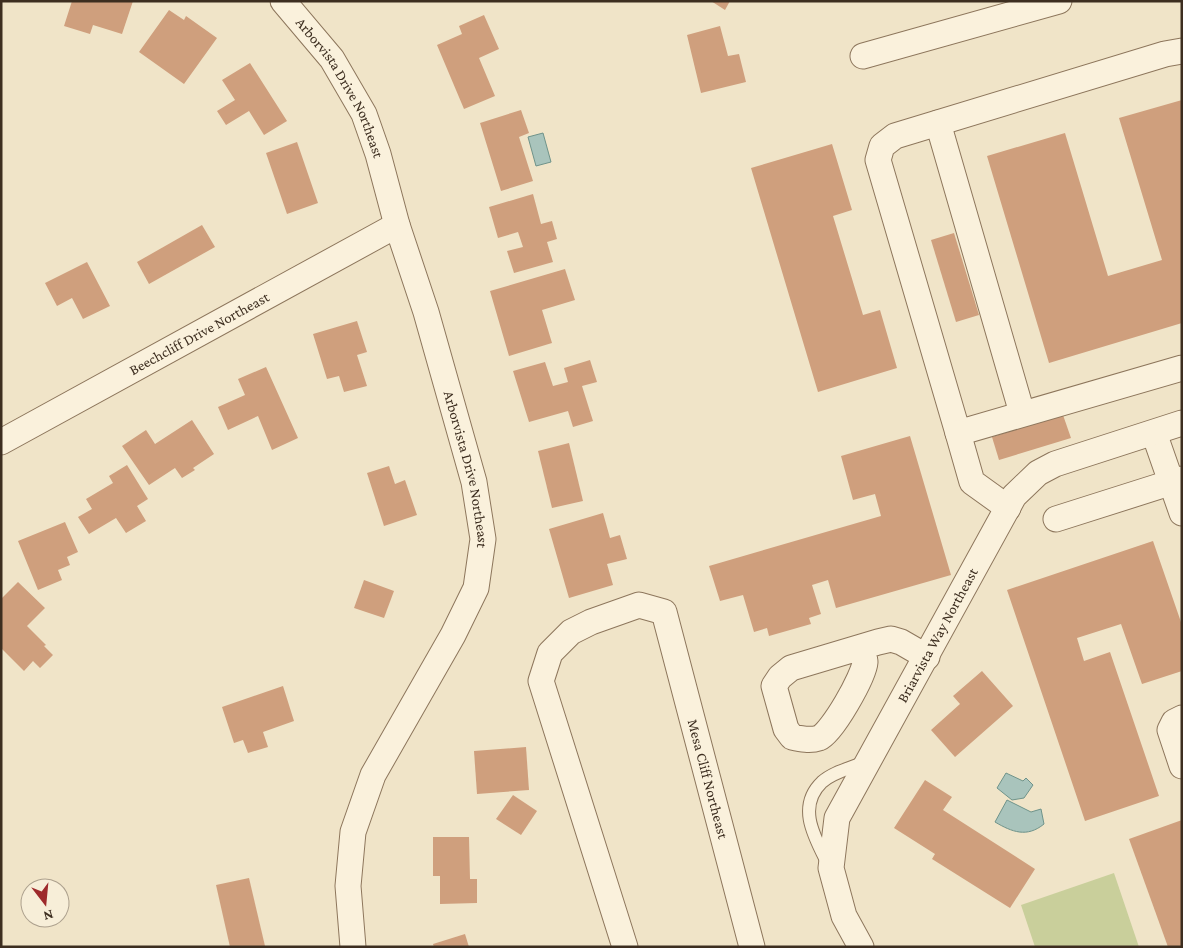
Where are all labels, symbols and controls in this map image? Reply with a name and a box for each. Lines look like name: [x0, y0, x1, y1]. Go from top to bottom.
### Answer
street label: Arborvista Drive Northeast: [293, 14, 387, 161]
street label: Beechcliff Drive Northeast: [127, 288, 273, 378]
street label: Arborvista Drive Northeast: [441, 389, 491, 550]
street label: Briarvista Way Northeast: [894, 564, 981, 705]
street label: Mesa Cliff Northeast: [684, 717, 732, 842]
north arrow: [20, 878, 70, 928]
text: N: [41, 906, 55, 925]

